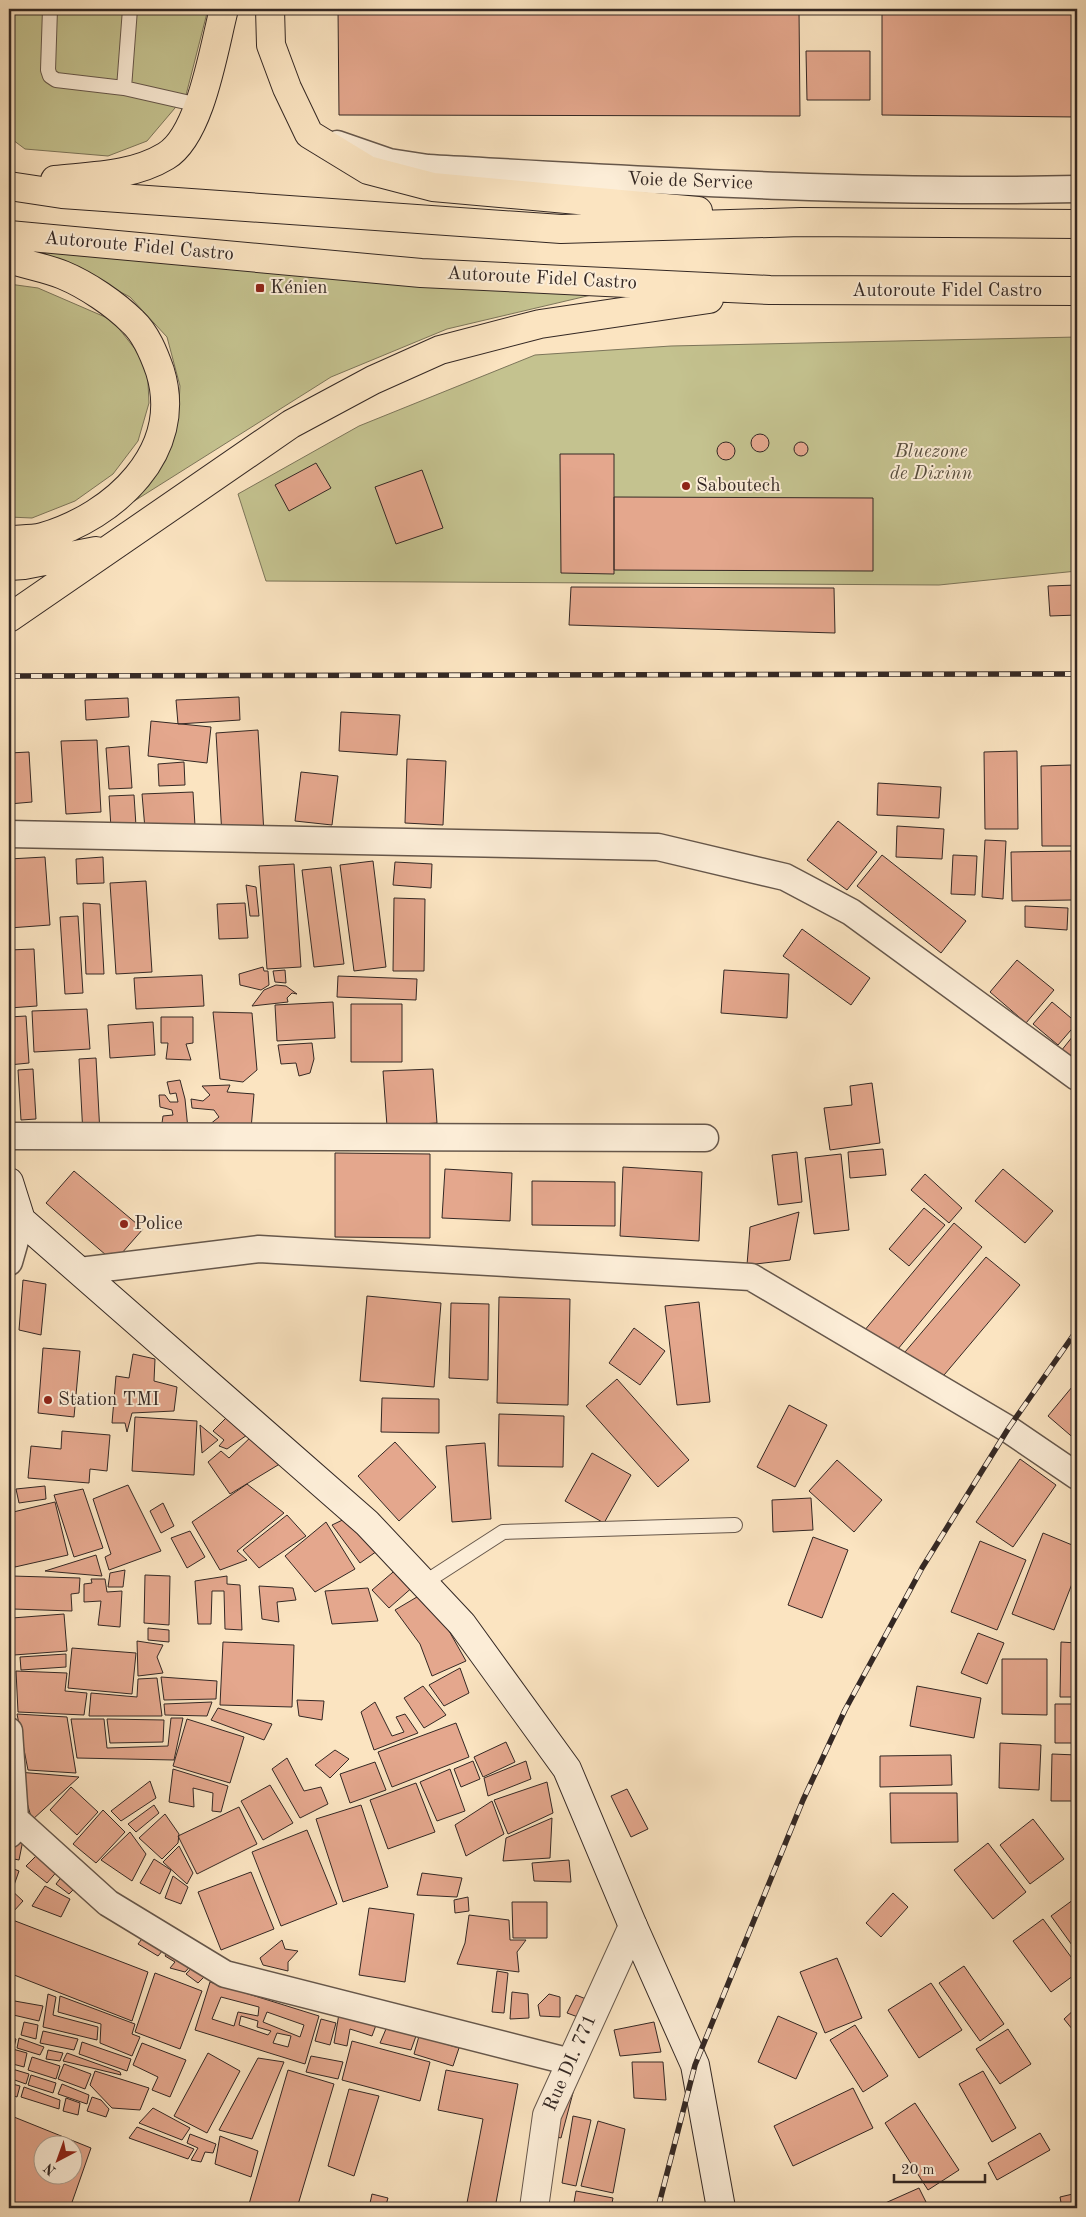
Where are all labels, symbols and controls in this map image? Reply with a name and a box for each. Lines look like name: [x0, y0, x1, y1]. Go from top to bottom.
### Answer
street label: Voie de Service: [627, 170, 753, 194]
street label: Autoroute Fidel Castro: [43, 229, 235, 265]
street label: Autoroute Fidel Castro: [447, 265, 637, 293]
place label: Kénien: [270, 279, 328, 298]
marker: Kénien: [254, 282, 266, 294]
street label: Autoroute Fidel Castro: [852, 282, 1042, 301]
park label: Bluezone de Dixinn: [890, 443, 972, 484]
place label: Saboutech: [696, 477, 780, 496]
marker: Saboutech: [680, 480, 692, 492]
place label: Police: [134, 1215, 183, 1234]
marker: Police: [118, 1218, 130, 1230]
place label: Station TMI: [58, 1391, 160, 1410]
marker: Station TMI: [42, 1394, 54, 1406]
street label: Rue DI. 771: [541, 2012, 601, 2114]
north arrow: [32, 2134, 82, 2184]
scale bar: [894, 2152, 985, 2184]
text: N: [41, 2160, 59, 2178]
text: 20 m: [901, 2163, 935, 2178]

